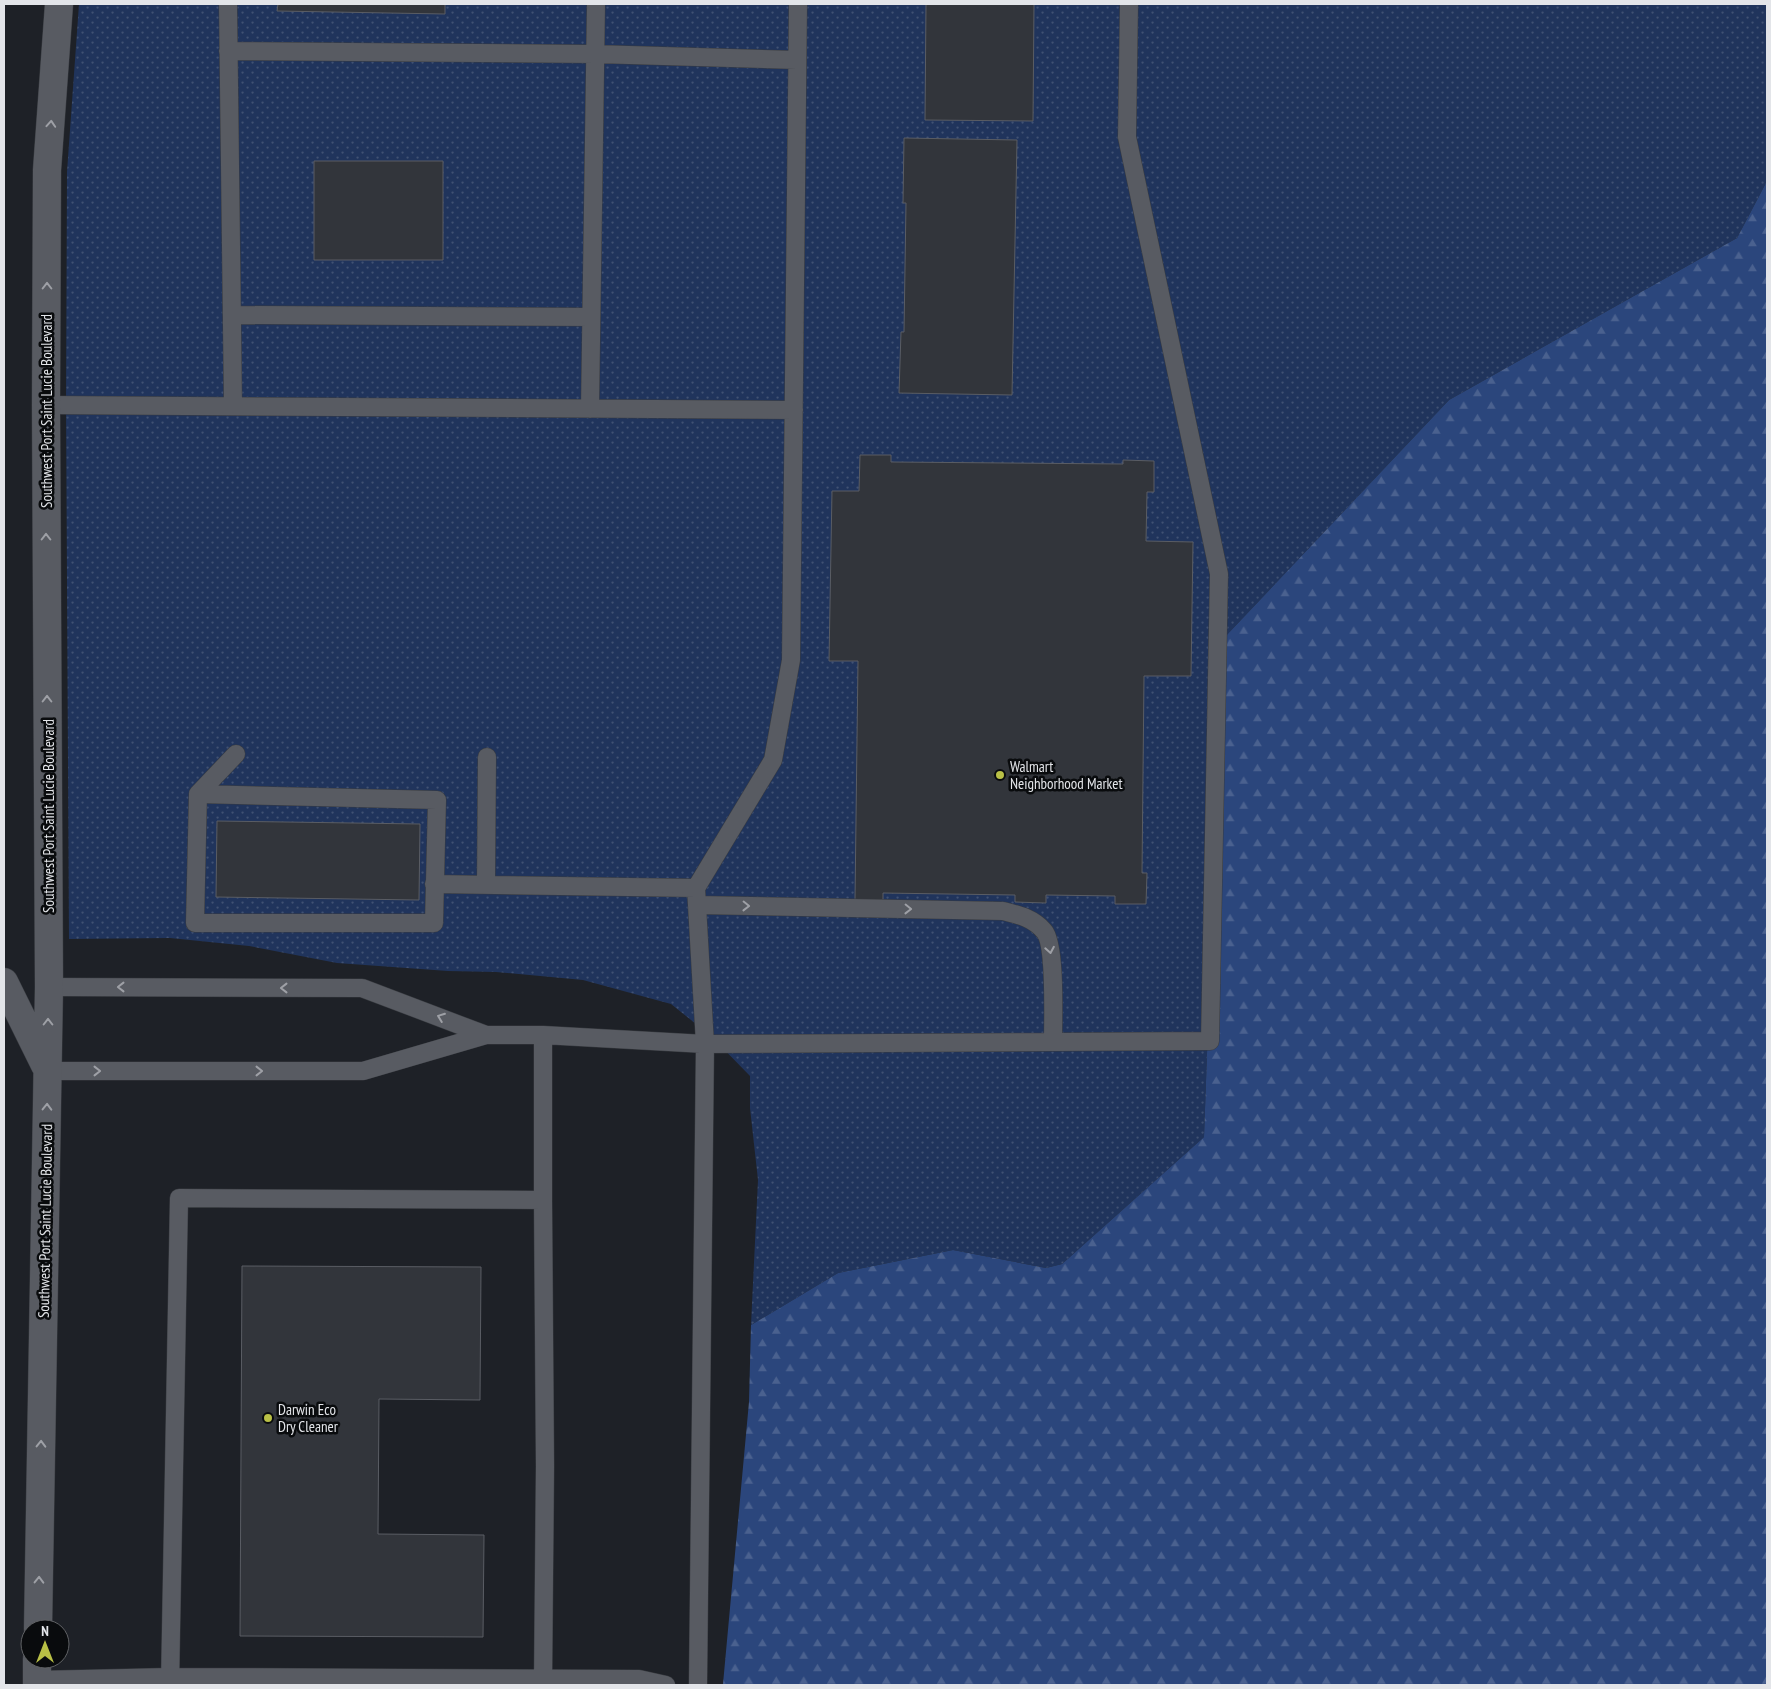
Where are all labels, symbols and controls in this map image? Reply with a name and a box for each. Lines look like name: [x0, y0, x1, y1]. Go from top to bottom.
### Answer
one-way arrow: [45, 119, 56, 127]
one-way arrow: [42, 282, 52, 290]
street label: Southwest Port Saint Lucie Boulevard: [37, 314, 56, 508]
one-way arrow: [41, 533, 51, 540]
one-way arrow: [42, 695, 52, 703]
street label: Southwest Port Saint Lucie Boulevard: [39, 719, 58, 913]
place label: Walmart Neighborhood Market: [1010, 757, 1123, 793]
marker: Walmart Neighborhood Market: [994, 769, 1006, 781]
one-way arrow: [742, 901, 750, 911]
one-way arrow: [904, 904, 912, 914]
one-way arrow: [1045, 946, 1055, 955]
one-way arrow: [117, 982, 124, 992]
one-way arrow: [279, 983, 287, 993]
one-way arrow: [437, 1013, 446, 1023]
one-way arrow: [43, 1018, 53, 1026]
one-way arrow: [93, 1066, 101, 1076]
one-way arrow: [256, 1066, 263, 1076]
one-way arrow: [42, 1103, 53, 1111]
street label: Southwest Port Saint Lucie Boulevard: [34, 1124, 56, 1318]
place label: Darwin Eco Dry Cleaner: [278, 1400, 339, 1436]
marker: Darwin Eco Dry Cleaner: [262, 1412, 274, 1424]
one-way arrow: [36, 1440, 47, 1448]
one-way arrow: [34, 1576, 44, 1584]
north arrow: [20, 1619, 70, 1669]
text: N: [41, 1622, 49, 1640]

